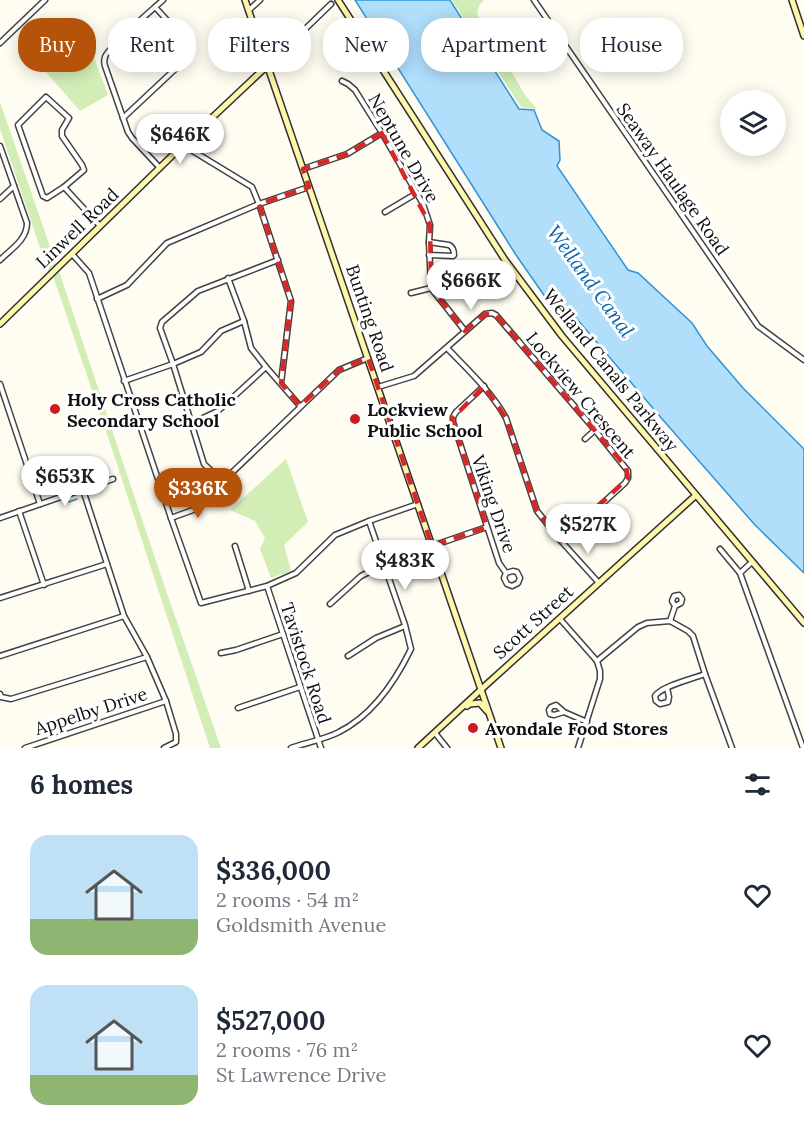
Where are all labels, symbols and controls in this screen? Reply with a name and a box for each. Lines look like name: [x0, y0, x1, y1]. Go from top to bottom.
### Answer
chip: Buy: [18, 18, 96, 72]
chip: Rent: [108, 18, 196, 72]
chip: Filters: [208, 18, 311, 72]
chip: New: [323, 18, 409, 72]
chip: Apartment: [421, 18, 568, 72]
chip: House: [580, 18, 683, 72]
street label: Neptune Drive: [363, 89, 445, 207]
map controls: [720, 90, 786, 156]
button: layers: [720, 90, 786, 156]
street label: Seaway Haulage Road: [612, 98, 734, 260]
pin: $646K: [138, 114, 222, 165]
text: $646K: [150, 121, 210, 146]
street label: Linwell Road: [31, 183, 123, 273]
water label: Welland Canal: [542, 220, 640, 342]
pin: $666K: [429, 260, 513, 311]
street label: Bunting Road: [341, 261, 399, 375]
text: $666K: [441, 267, 501, 292]
street label: Welland Canals Parkway: [538, 284, 684, 456]
street label: Lockview Crescent: [521, 327, 641, 463]
place label: Holy Cross Catholic Secondary School: [67, 388, 237, 432]
place label: Lockview Public School: [367, 398, 483, 442]
marker: Holy Cross Catholic Secondary School: [48, 402, 62, 416]
marker: Lockview Public School: [348, 412, 362, 426]
street label: Viking Drive: [466, 451, 522, 556]
pin: $653K: [23, 456, 107, 507]
text: $653K: [35, 463, 95, 488]
pin: $336K: [156, 468, 240, 519]
text: $336K: [168, 475, 228, 500]
pin: $527K: [546, 504, 630, 555]
text: $527K: [560, 511, 616, 536]
pin: $483K: [363, 540, 447, 591]
text: $483K: [375, 547, 435, 572]
street label: Scott Street: [488, 580, 578, 664]
street label: Tavistock Road: [276, 600, 336, 727]
street label: Appelby Drive: [31, 682, 150, 740]
place label: Avondale Food Stores: [485, 717, 668, 740]
marker: Avondale Food Stores: [466, 721, 480, 735]
text: 6 homes: [30, 768, 133, 801]
icon: filters: [741, 768, 774, 801]
text: $336,000: [216, 854, 331, 887]
icon: home: [78, 859, 150, 931]
icon: heart: [741, 879, 774, 912]
text: 2 rooms · 54 m²: [216, 887, 359, 912]
text: Goldsmith Avenue: [216, 912, 386, 937]
text: $527,000: [216, 1004, 325, 1037]
icon: home: [78, 1009, 150, 1081]
icon: heart: [741, 1029, 774, 1062]
text: 2 rooms · 76 m²: [216, 1037, 358, 1062]
text: St Lawrence Drive: [216, 1062, 386, 1087]

